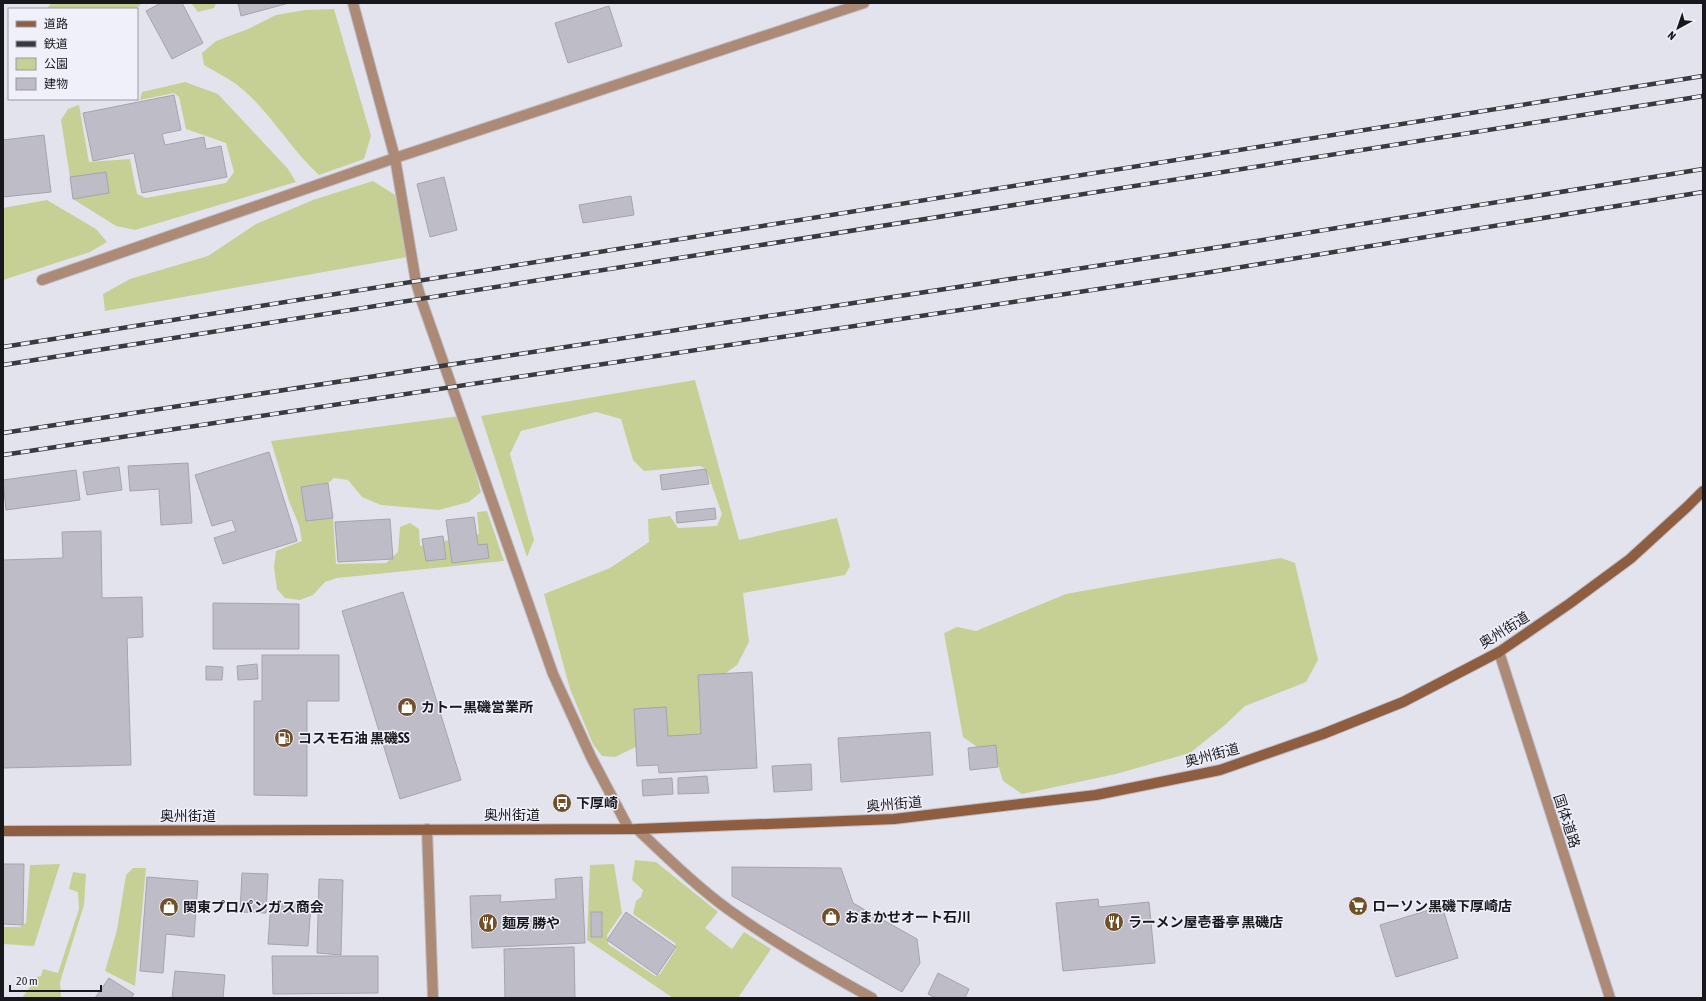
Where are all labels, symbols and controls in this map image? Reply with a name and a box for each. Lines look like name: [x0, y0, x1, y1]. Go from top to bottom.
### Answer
legend: [8, 8, 138, 100]
north arrow: [1658, 8, 1698, 48]
text: 道路: [44, 17, 68, 31]
text: N: [1665, 29, 1678, 42]
text: 鉄道: [44, 37, 68, 51]
text: 公園: [44, 57, 68, 71]
text: 建物: [44, 77, 68, 91]
street label: 奥州街道: [1476, 608, 1532, 652]
shop icon: カトー黒磯営業所: [396, 696, 418, 718]
place label: カトー黒磯営業所: [421, 699, 533, 715]
fuel station icon: コスモ石油 黒磯SS: [273, 727, 295, 749]
place label: コスモ石油 黒磯SS: [298, 730, 410, 746]
street label: 奥州街道: [1183, 740, 1241, 770]
bus stop icon: 下厚崎: [551, 792, 573, 814]
street label: 国体道路: [1551, 792, 1583, 850]
street label: 奥州街道: [865, 794, 923, 814]
place label: 下厚崎: [576, 795, 618, 811]
street label: 奥州街道: [484, 807, 540, 823]
street label: 奥州街道: [160, 808, 216, 824]
supermarket icon: ローソン黒磯下厚崎店: [1347, 895, 1369, 917]
shop icon: 関東プロパンガス商会: [158, 896, 180, 918]
place label: ローソン黒磯下厚崎店: [1372, 898, 1512, 914]
place label: 関東プロパンガス商会: [183, 899, 324, 915]
shop icon: おまかせオート石川: [820, 906, 842, 928]
place label: おまかせオート石川: [845, 909, 971, 925]
restaurant icon: ラーメン屋壱番亭 黒磯店: [1103, 911, 1125, 933]
restaurant icon: 麺房 勝や: [477, 912, 499, 934]
place label: ラーメン屋壱番亭 黒磯店: [1128, 914, 1283, 930]
place label: 麺房 勝や: [502, 915, 560, 931]
scale bar: [10, 967, 101, 993]
text: 20 m: [16, 974, 38, 988]

